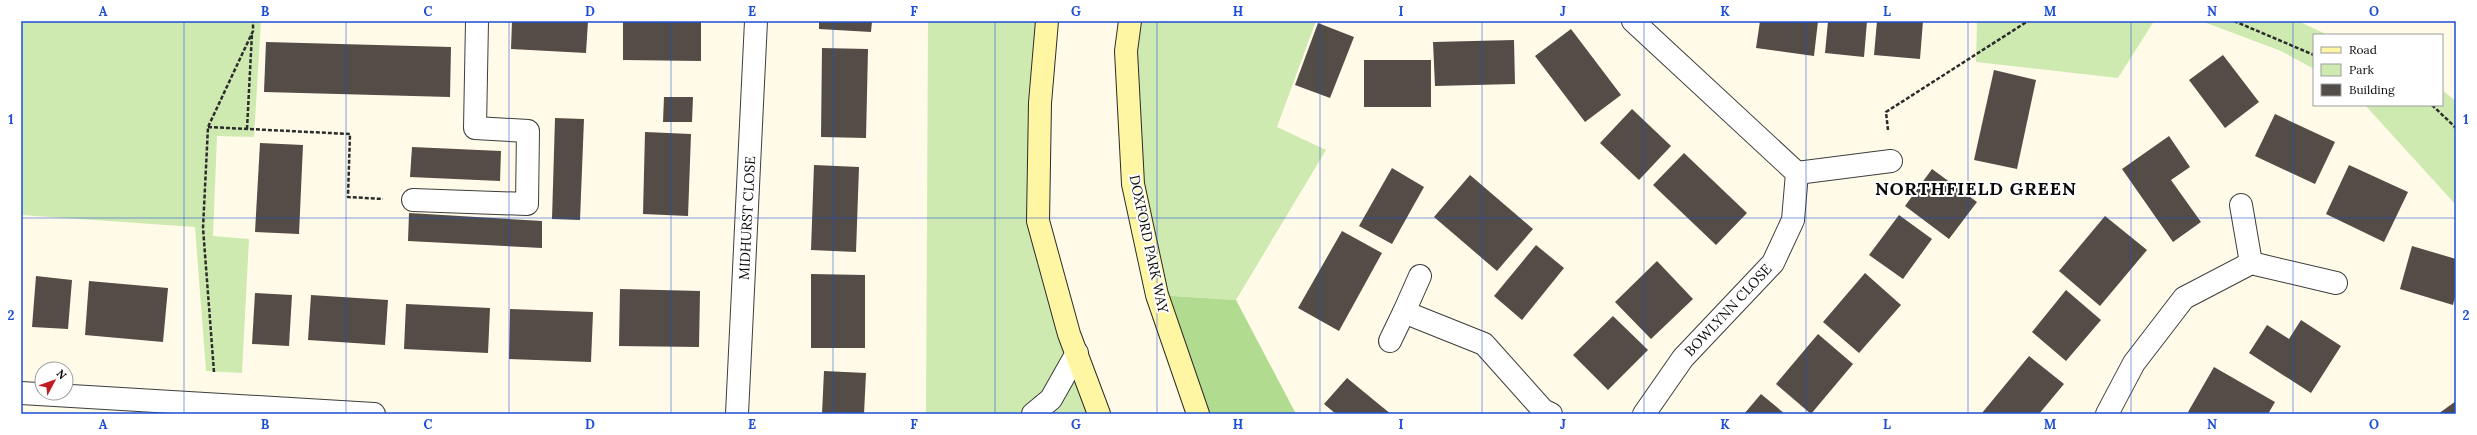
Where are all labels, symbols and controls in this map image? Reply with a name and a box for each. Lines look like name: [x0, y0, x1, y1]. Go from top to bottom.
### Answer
text: A: [99, 3, 108, 20]
text: B: [261, 3, 270, 20]
text: C: [424, 3, 433, 20]
text: D: [585, 3, 595, 20]
text: E: [748, 3, 756, 20]
text: F: [910, 3, 918, 20]
text: G: [1071, 3, 1081, 20]
text: H: [1233, 3, 1243, 20]
text: I: [1398, 3, 1404, 20]
text: J: [1560, 3, 1566, 20]
text: K: [1720, 3, 1730, 20]
text: L: [1883, 3, 1891, 20]
text: M: [2044, 3, 2057, 20]
text: N: [2207, 3, 2217, 20]
text: O: [2369, 3, 2379, 20]
legend: [2313, 34, 2443, 106]
text: Road: [2349, 42, 2377, 57]
text: Park: [2349, 62, 2375, 77]
text: Building: [2349, 82, 2395, 97]
text: 1: [8, 111, 14, 128]
text: 1: [2463, 111, 2469, 128]
street label: MIDHURST CLOSE: [735, 155, 759, 280]
street label: DOXFORD PARK WAY: [1126, 173, 1173, 316]
district label: NORTHFIELD GREEN: [1875, 177, 2077, 200]
street label: BOWLYNN CLOSE: [1681, 260, 1776, 360]
text: 2: [8, 307, 15, 324]
text: 2: [2463, 307, 2470, 324]
north arrow: [34, 361, 74, 401]
text: N: [53, 367, 70, 383]
text: A: [99, 416, 108, 433]
text: B: [261, 416, 270, 433]
text: C: [424, 416, 433, 433]
text: D: [585, 416, 595, 433]
text: E: [748, 416, 756, 433]
text: F: [910, 416, 918, 433]
text: G: [1071, 416, 1081, 433]
text: H: [1233, 416, 1243, 433]
text: I: [1398, 416, 1404, 433]
text: J: [1560, 416, 1566, 433]
text: K: [1720, 416, 1730, 433]
text: L: [1883, 416, 1891, 433]
text: M: [2044, 416, 2057, 433]
text: N: [2207, 416, 2217, 433]
text: O: [2369, 416, 2379, 433]

